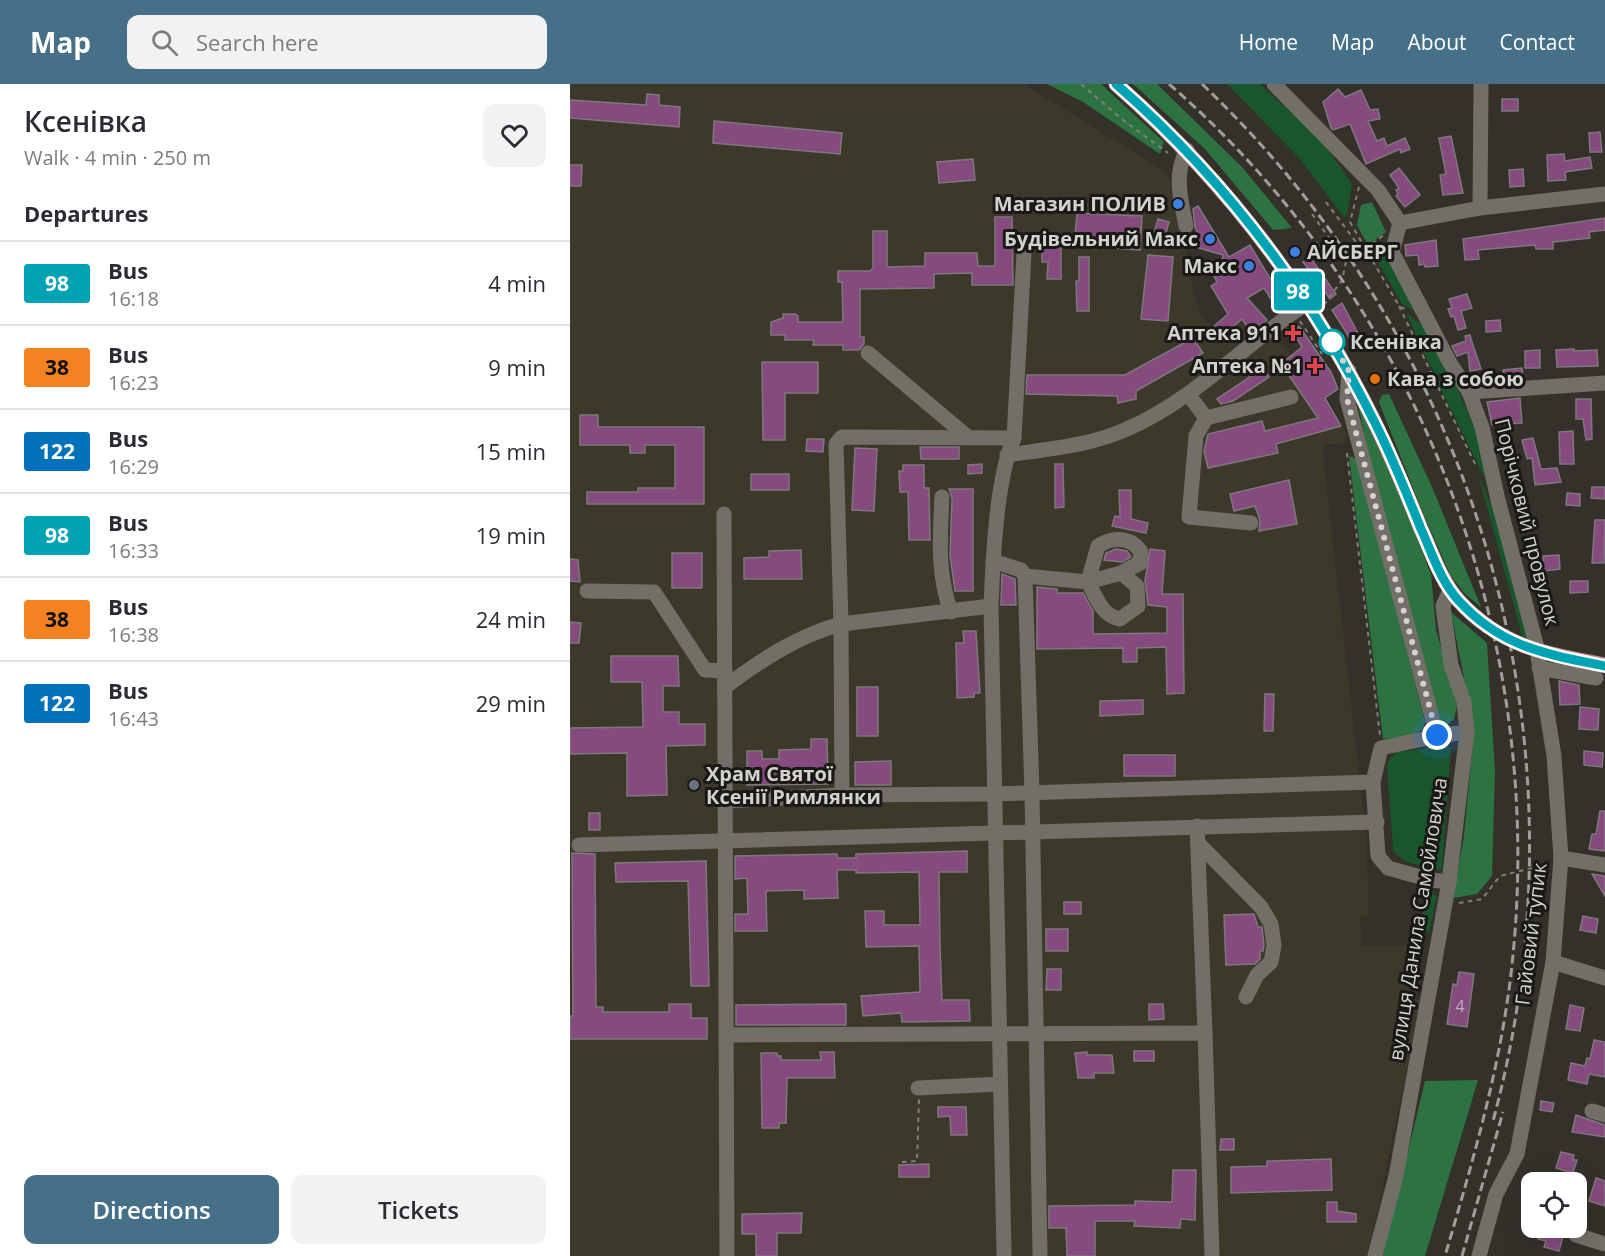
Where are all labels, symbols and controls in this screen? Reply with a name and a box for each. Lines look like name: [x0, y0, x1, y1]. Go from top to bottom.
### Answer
search box: [127, 15, 547, 69]
text: Map: [30, 23, 91, 61]
icon: search: [148, 26, 181, 59]
text: Search here: [196, 27, 319, 57]
text: Home: [1239, 28, 1298, 56]
text: Map: [1331, 28, 1374, 56]
text: About: [1407, 28, 1467, 56]
text: Contact: [1500, 28, 1575, 56]
text: Ксенівка: [24, 102, 147, 140]
button: heart: [483, 104, 546, 167]
text: Walk · 4 min · 250 m: [24, 144, 211, 171]
place label: Магазин ПОЛИВ: [994, 190, 1166, 217]
marker: Магазин ПОЛИВ: [1171, 197, 1185, 211]
text: Departures: [24, 198, 148, 228]
place label: Будівельний Макс: [1004, 225, 1198, 252]
marker: Будівельний Макс: [1203, 232, 1217, 246]
place label: АЙСБЕРГ: [1307, 238, 1398, 265]
marker: АЙСБЕРГ: [1288, 245, 1302, 259]
place label: Макс: [1183, 252, 1237, 279]
text: Bus: [108, 255, 148, 285]
marker: Макс: [1242, 259, 1256, 273]
text: 4 min: [488, 268, 546, 298]
text: 98: [45, 269, 69, 297]
line badge: 98: [1271, 272, 1325, 310]
text: 98: [1286, 277, 1310, 305]
text: 16:18: [108, 285, 159, 312]
place label: Аптека 911: [1167, 319, 1281, 346]
marker: Аптека 911: [1286, 326, 1300, 340]
place label: Ксенівка: [1350, 328, 1442, 355]
marker: Ксенівка: [1319, 329, 1345, 355]
text: Bus: [108, 339, 148, 369]
text: 9 min: [488, 352, 546, 382]
place label: Аптека №1: [1192, 352, 1303, 379]
text: 38: [45, 353, 69, 381]
marker: Аптека №1: [1308, 359, 1322, 373]
place label: Кава з собою: [1387, 365, 1524, 392]
text: 16:23: [108, 369, 159, 396]
marker: Кава з собою: [1368, 372, 1382, 386]
street label: Порічковий провулок: [1489, 416, 1566, 629]
text: Bus: [108, 423, 148, 453]
text: 15 min: [476, 436, 546, 466]
text: 122: [39, 437, 75, 465]
text: 16:29: [108, 453, 159, 480]
text: Bus: [108, 507, 148, 537]
text: 19 min: [476, 520, 546, 550]
text: 98: [45, 521, 69, 549]
text: 16:33: [108, 537, 159, 564]
text: Bus: [108, 591, 148, 621]
text: 24 min: [476, 604, 546, 634]
text: 38: [45, 605, 69, 633]
text: 16:38: [108, 621, 159, 648]
text: Bus: [108, 675, 148, 705]
text: 29 min: [476, 688, 546, 718]
text: 122: [39, 689, 75, 717]
text: 16:43: [108, 705, 159, 732]
your location: [1422, 720, 1452, 750]
place label: Храм Святої Ксенії Римлянки: [706, 760, 881, 810]
street label: вулиця Данила Самойловича: [1382, 775, 1453, 1062]
marker: Храм Святої Ксенії Римлянки: [687, 778, 701, 792]
street label: Гайовий тупик: [1508, 861, 1553, 1007]
house number: 4: [1455, 995, 1465, 1017]
map controls: [1521, 1172, 1587, 1238]
button: locate: [1521, 1172, 1587, 1238]
button: Directions: [24, 1175, 279, 1244]
button: Tickets: [291, 1175, 546, 1244]

